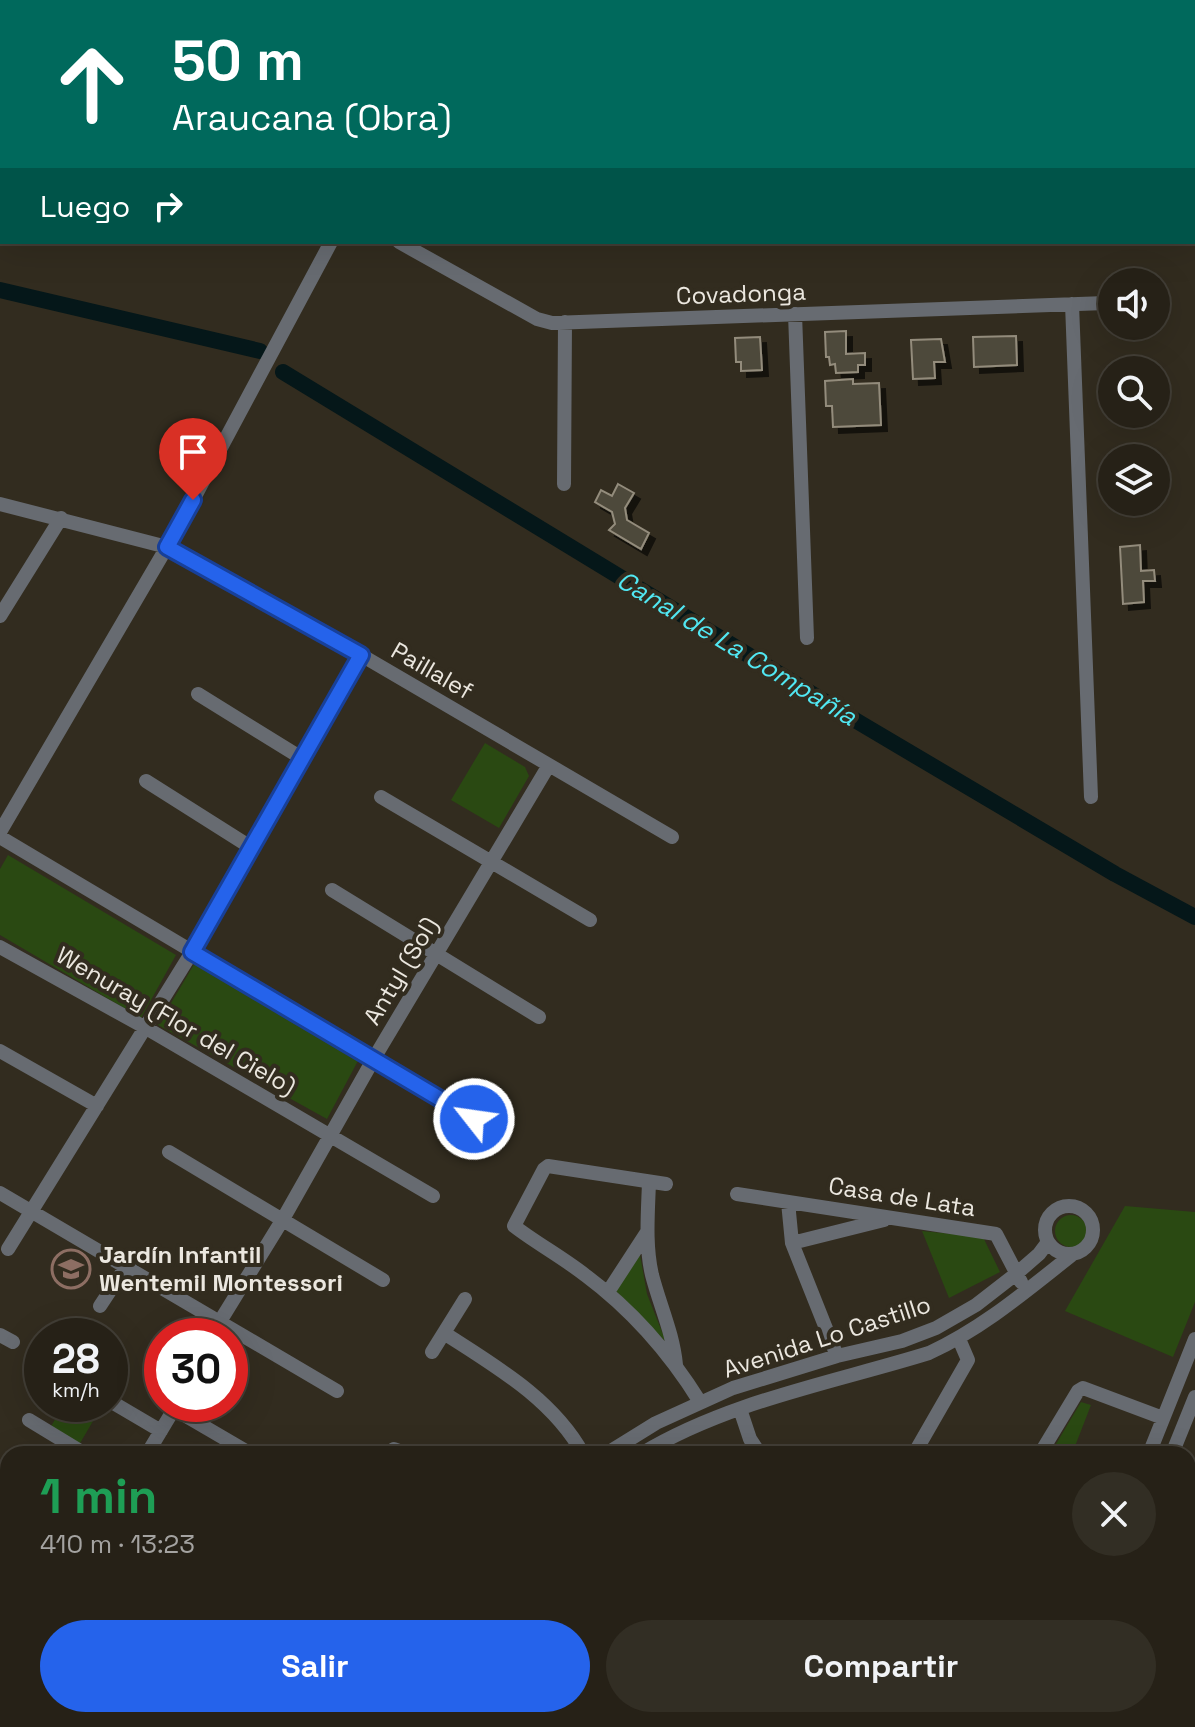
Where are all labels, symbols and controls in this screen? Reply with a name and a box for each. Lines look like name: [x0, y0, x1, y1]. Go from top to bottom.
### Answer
text: 50 m: [172, 25, 304, 96]
icon: ahead: [40, 32, 144, 136]
text: Araucana (Obra): [172, 95, 452, 141]
icon: right: [146, 184, 190, 228]
text: Luego: [40, 187, 130, 226]
map controls: [1098, 268, 1170, 516]
button: sound: [1098, 268, 1170, 340]
street label: Covadonga: [675, 276, 807, 311]
button: search: [1098, 356, 1170, 428]
pin: [159, 418, 227, 500]
icon: arrive: [171, 430, 215, 474]
button: layers: [1098, 444, 1170, 516]
water label: Canal de La Compañía: [611, 563, 864, 734]
street label: Paillalef: [386, 635, 479, 706]
street label: Antyl (Sol): [356, 911, 445, 1030]
street label: Wenuray (Flor del Cielo): [51, 939, 302, 1102]
position arrow: [432, 1077, 516, 1161]
street label: Casa de Lata: [826, 1170, 978, 1223]
place label: Jardín Infantil Wentemil Montessori: [99, 1239, 343, 1298]
school or university icon: Jardín Infantil Wentemil Montessori: [50, 1248, 92, 1290]
street label: Avenida Lo Castillo: [719, 1288, 935, 1385]
speed limit sign: 30: [144, 1318, 248, 1422]
text: 28: [52, 1334, 100, 1385]
text: km/h: [52, 1377, 100, 1403]
text: 1 min: [40, 1466, 157, 1527]
button: close: [1072, 1472, 1156, 1556]
text: 410 m · 13:23: [40, 1527, 195, 1561]
button: Salir: [40, 1620, 590, 1712]
button: Compartir: [606, 1620, 1156, 1712]

